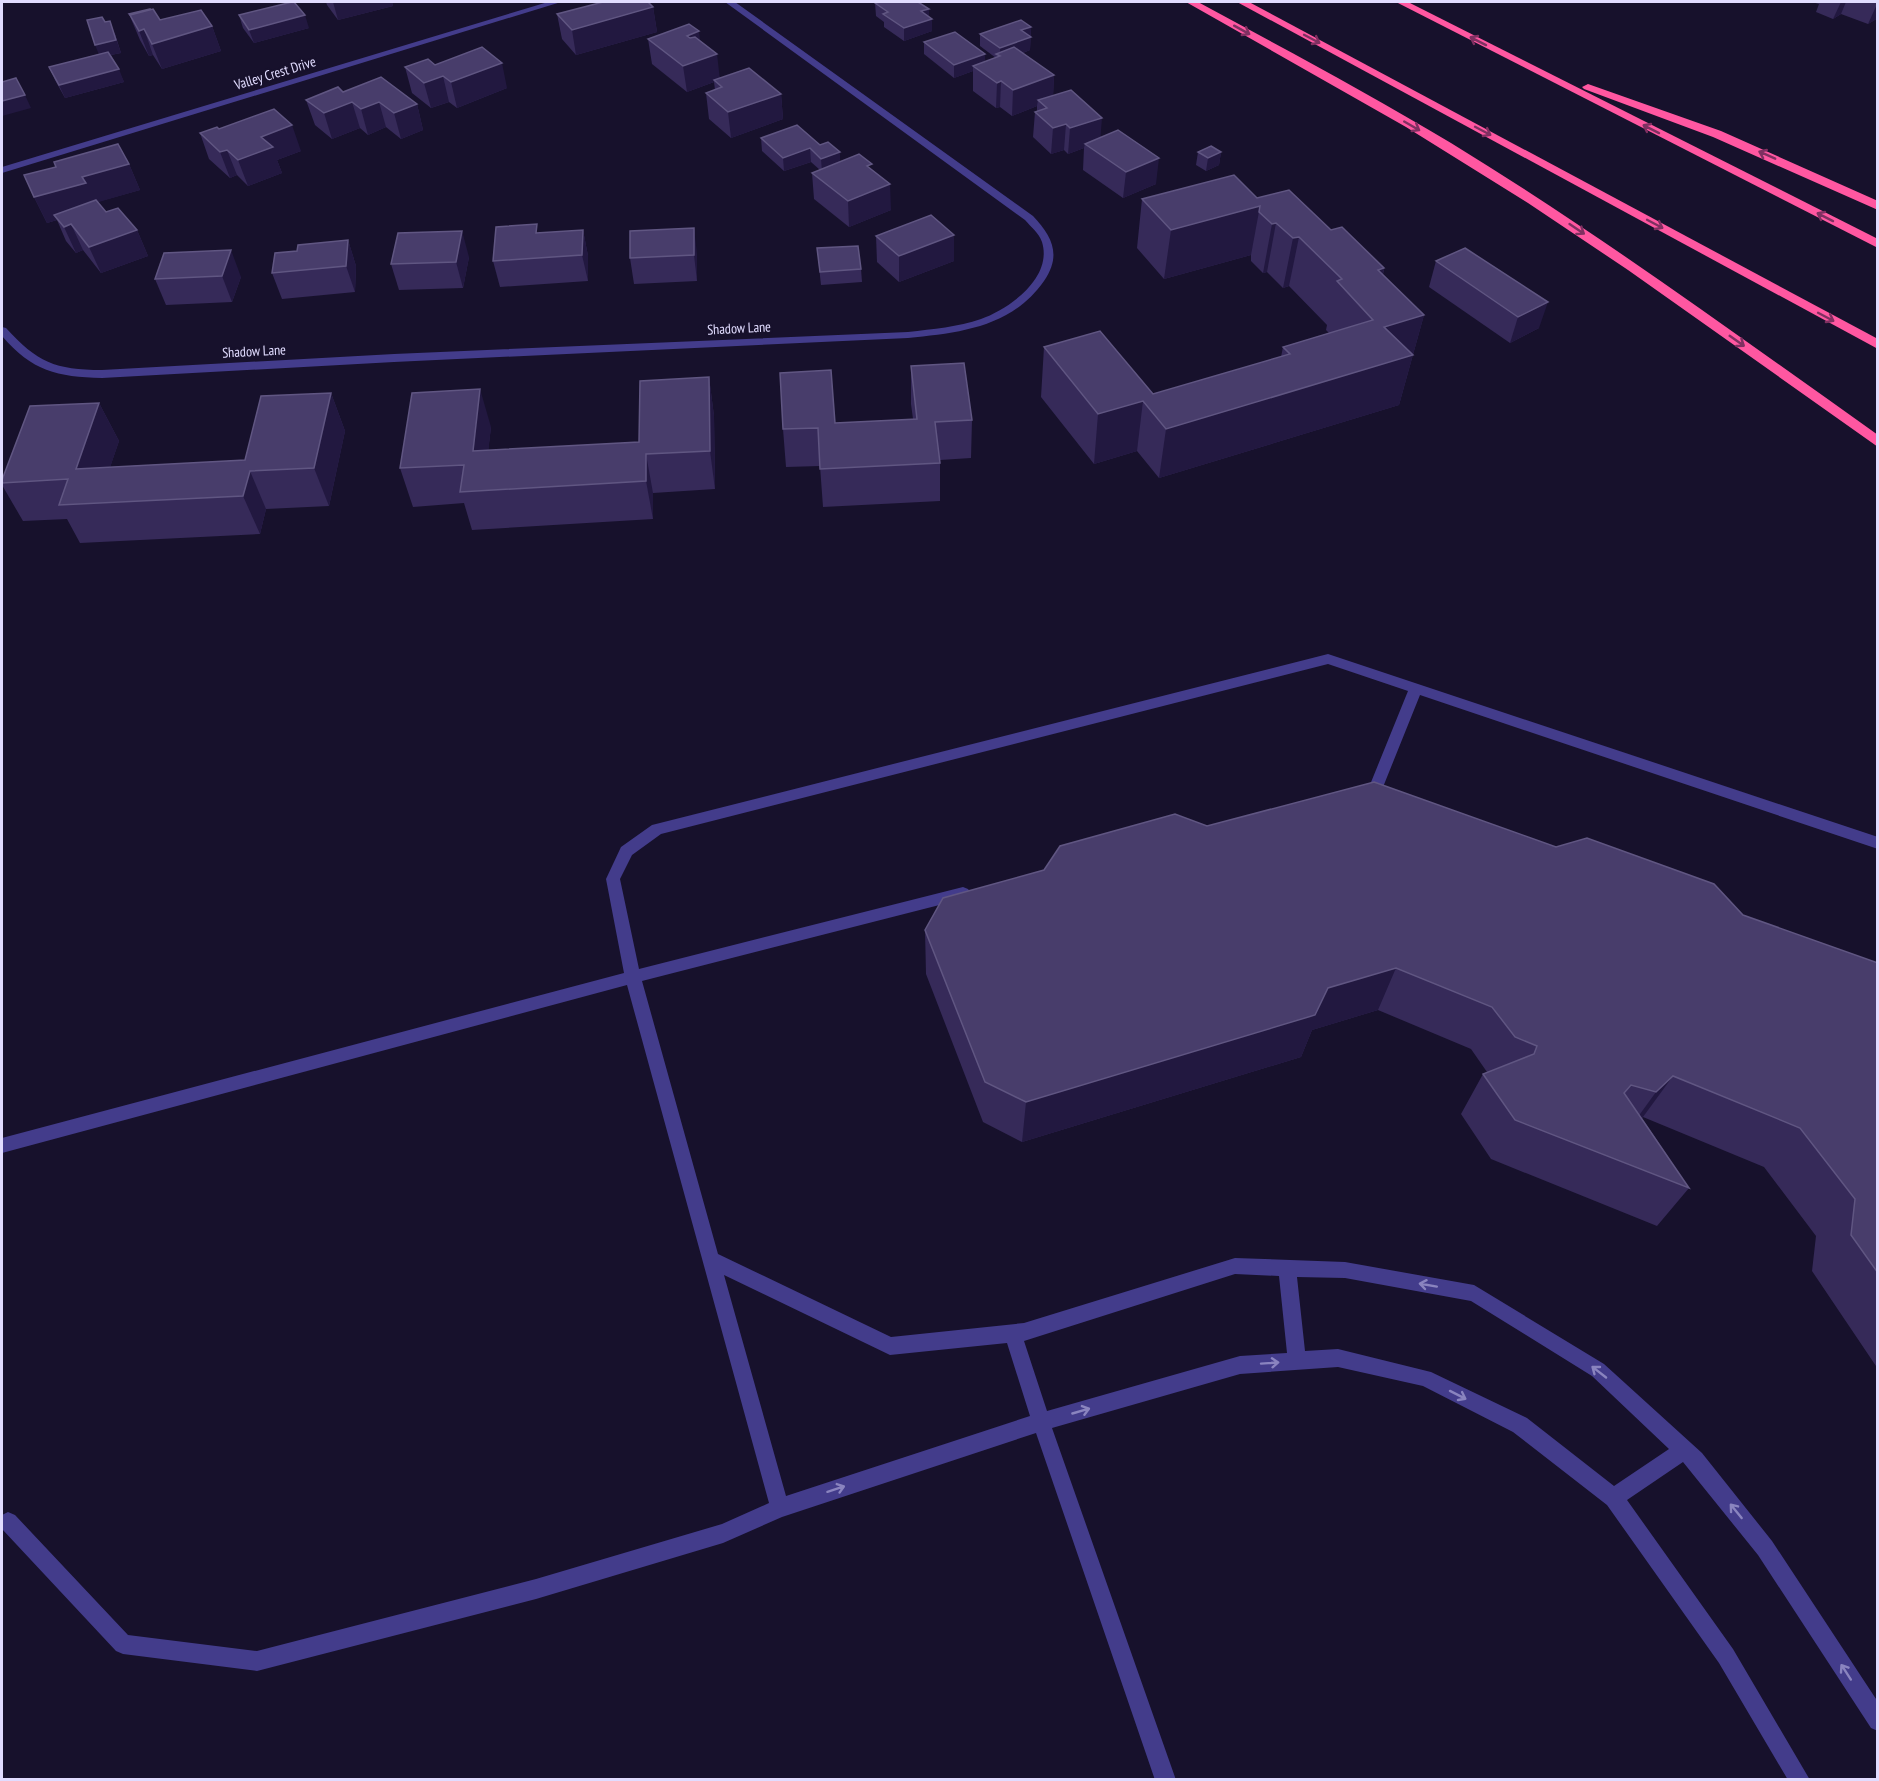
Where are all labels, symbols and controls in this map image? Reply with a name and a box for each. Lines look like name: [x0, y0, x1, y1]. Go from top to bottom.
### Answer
one-way arrow: [1233, 24, 1250, 36]
one-way arrow: [1302, 34, 1320, 45]
one-way arrow: [1469, 34, 1487, 46]
street label: Valley Crest Drive: [231, 52, 318, 94]
one-way arrow: [1403, 120, 1420, 132]
one-way arrow: [1643, 123, 1661, 134]
one-way arrow: [1474, 126, 1492, 137]
one-way arrow: [1759, 149, 1777, 160]
one-way arrow: [1817, 211, 1835, 223]
one-way arrow: [1646, 218, 1663, 230]
one-way arrow: [1568, 223, 1585, 235]
one-way arrow: [1817, 312, 1835, 323]
street label: Shadow Lane: [707, 317, 772, 339]
one-way arrow: [1728, 335, 1744, 347]
street label: Shadow Lane: [222, 340, 287, 362]
one-way arrow: [1419, 1279, 1438, 1290]
one-way arrow: [1259, 1357, 1279, 1368]
one-way arrow: [1592, 1366, 1608, 1379]
one-way arrow: [1449, 1389, 1467, 1401]
one-way arrow: [1071, 1404, 1090, 1416]
one-way arrow: [826, 1483, 845, 1494]
one-way arrow: [1729, 1503, 1742, 1519]
one-way arrow: [1839, 1664, 1851, 1681]

